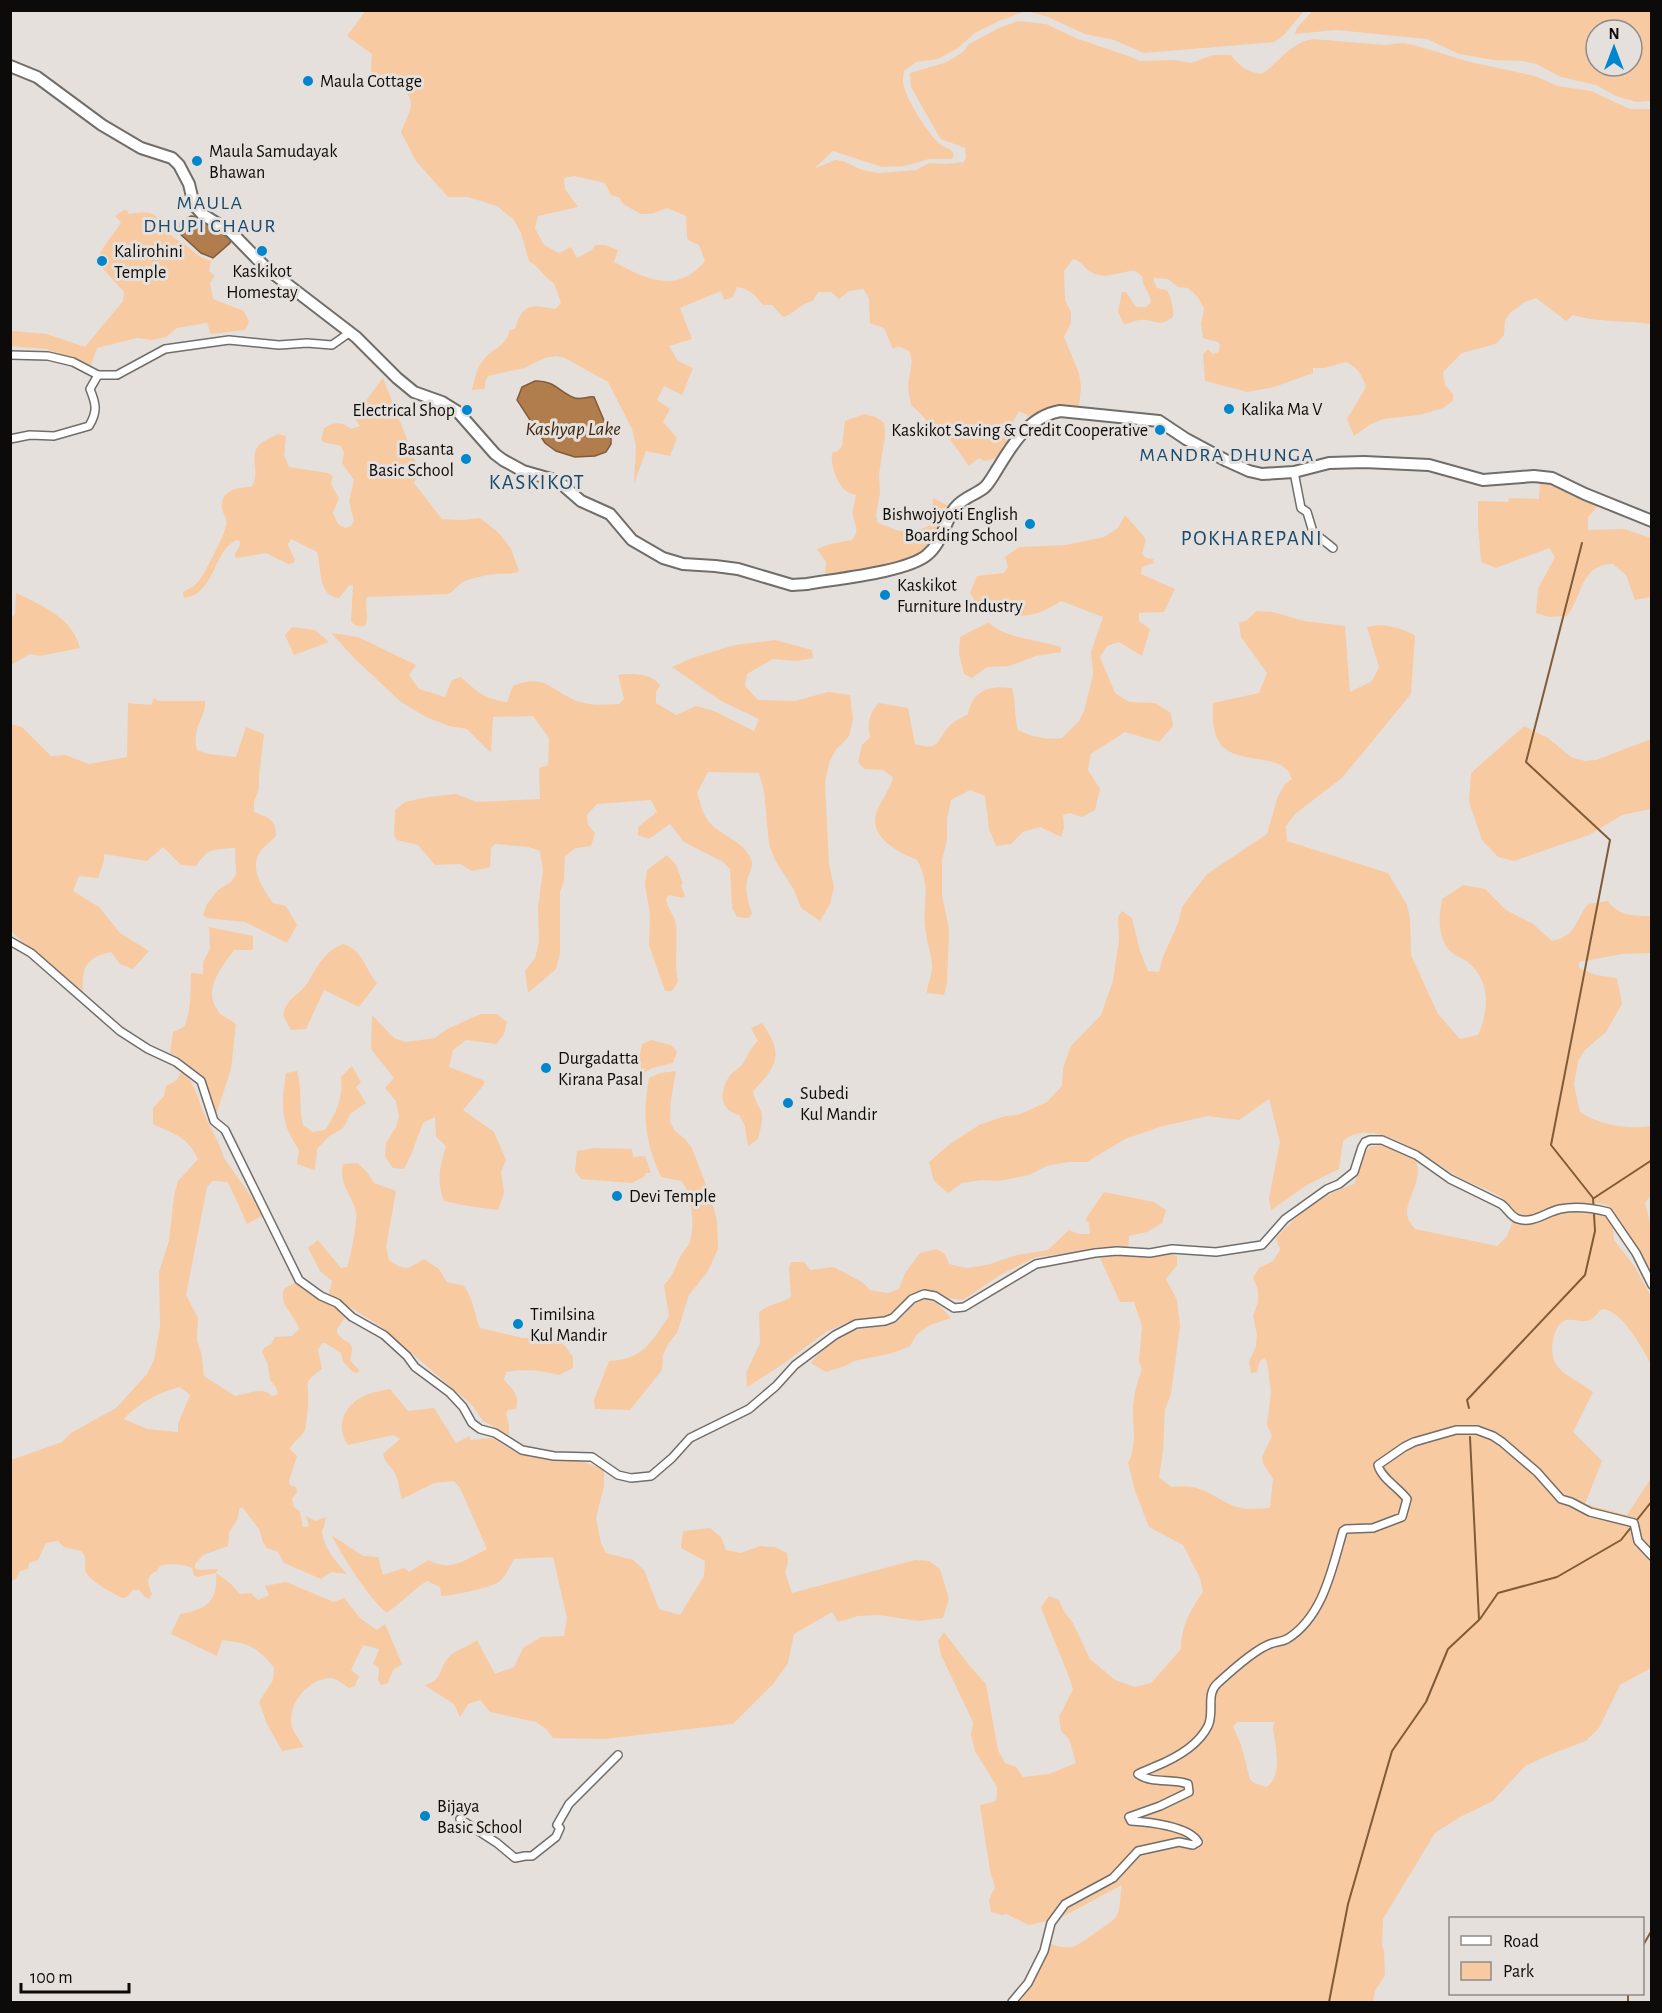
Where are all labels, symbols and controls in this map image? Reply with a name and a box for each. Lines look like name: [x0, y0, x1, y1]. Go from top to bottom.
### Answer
north arrow: [1584, 18, 1644, 78]
text: N: [1608, 26, 1620, 42]
place label: Maula Cottage: [320, 73, 422, 91]
marker: Maula Cottage: [301, 74, 315, 88]
place label: Maula Samudayak Bhawan: [209, 143, 338, 182]
marker: Maula Samudayak Bhawan: [190, 154, 204, 168]
district label: MAULA DHUPI CHAUR: [143, 193, 277, 236]
place label: Kalirohini Temple: [114, 243, 183, 282]
marker: Kaskikot Homestay: [255, 244, 269, 258]
marker: Kalirohini Temple: [95, 254, 109, 268]
place label: Kaskikot Homestay: [226, 263, 298, 302]
place label: Kalika Ma V: [1241, 401, 1323, 419]
place label: Electrical Shop: [353, 402, 455, 420]
marker: Kalika Ma V: [1222, 402, 1236, 416]
marker: Electrical Shop: [460, 403, 474, 417]
water label: Kashyap Lake: [525, 419, 621, 439]
place label: Kaskikot Saving & Credit Cooperative: [891, 422, 1148, 440]
marker: Kaskikot Saving & Credit Cooperative: [1153, 423, 1167, 437]
place label: Basanta Basic School: [369, 441, 454, 480]
district label: MANDRA DHUNGA: [1139, 445, 1315, 465]
marker: Basanta Basic School: [459, 452, 473, 466]
district label: KASKIKOT: [489, 472, 585, 493]
place label: Bishwojyoti English Boarding School: [882, 506, 1018, 545]
marker: Bishwojyoti English Boarding School: [1023, 517, 1037, 531]
district label: POKHAREPANI: [1181, 528, 1323, 549]
place label: Kaskikot Furniture Industry: [897, 577, 1023, 616]
marker: Kaskikot Furniture Industry: [878, 588, 892, 602]
place label: Durgadatta Kirana Pasal: [558, 1050, 643, 1089]
marker: Durgadatta Kirana Pasal: [539, 1061, 553, 1075]
place label: Subedi Kul Mandir: [800, 1085, 877, 1124]
marker: Subedi Kul Mandir: [781, 1096, 795, 1110]
place label: Devi Temple: [629, 1188, 716, 1206]
marker: Devi Temple: [610, 1189, 624, 1203]
place label: Timilsina Kul Mandir: [530, 1306, 607, 1345]
marker: Timilsina Kul Mandir: [511, 1317, 525, 1331]
place label: Bijaya Basic School: [437, 1798, 522, 1837]
marker: Bijaya Basic School: [418, 1809, 432, 1823]
legend: [1449, 1917, 1644, 1995]
text: Road: [1503, 1933, 1539, 1951]
scale bar: [21, 1956, 129, 1994]
text: Park: [1503, 1963, 1535, 1981]
text: 100 m: [30, 1969, 73, 1987]

